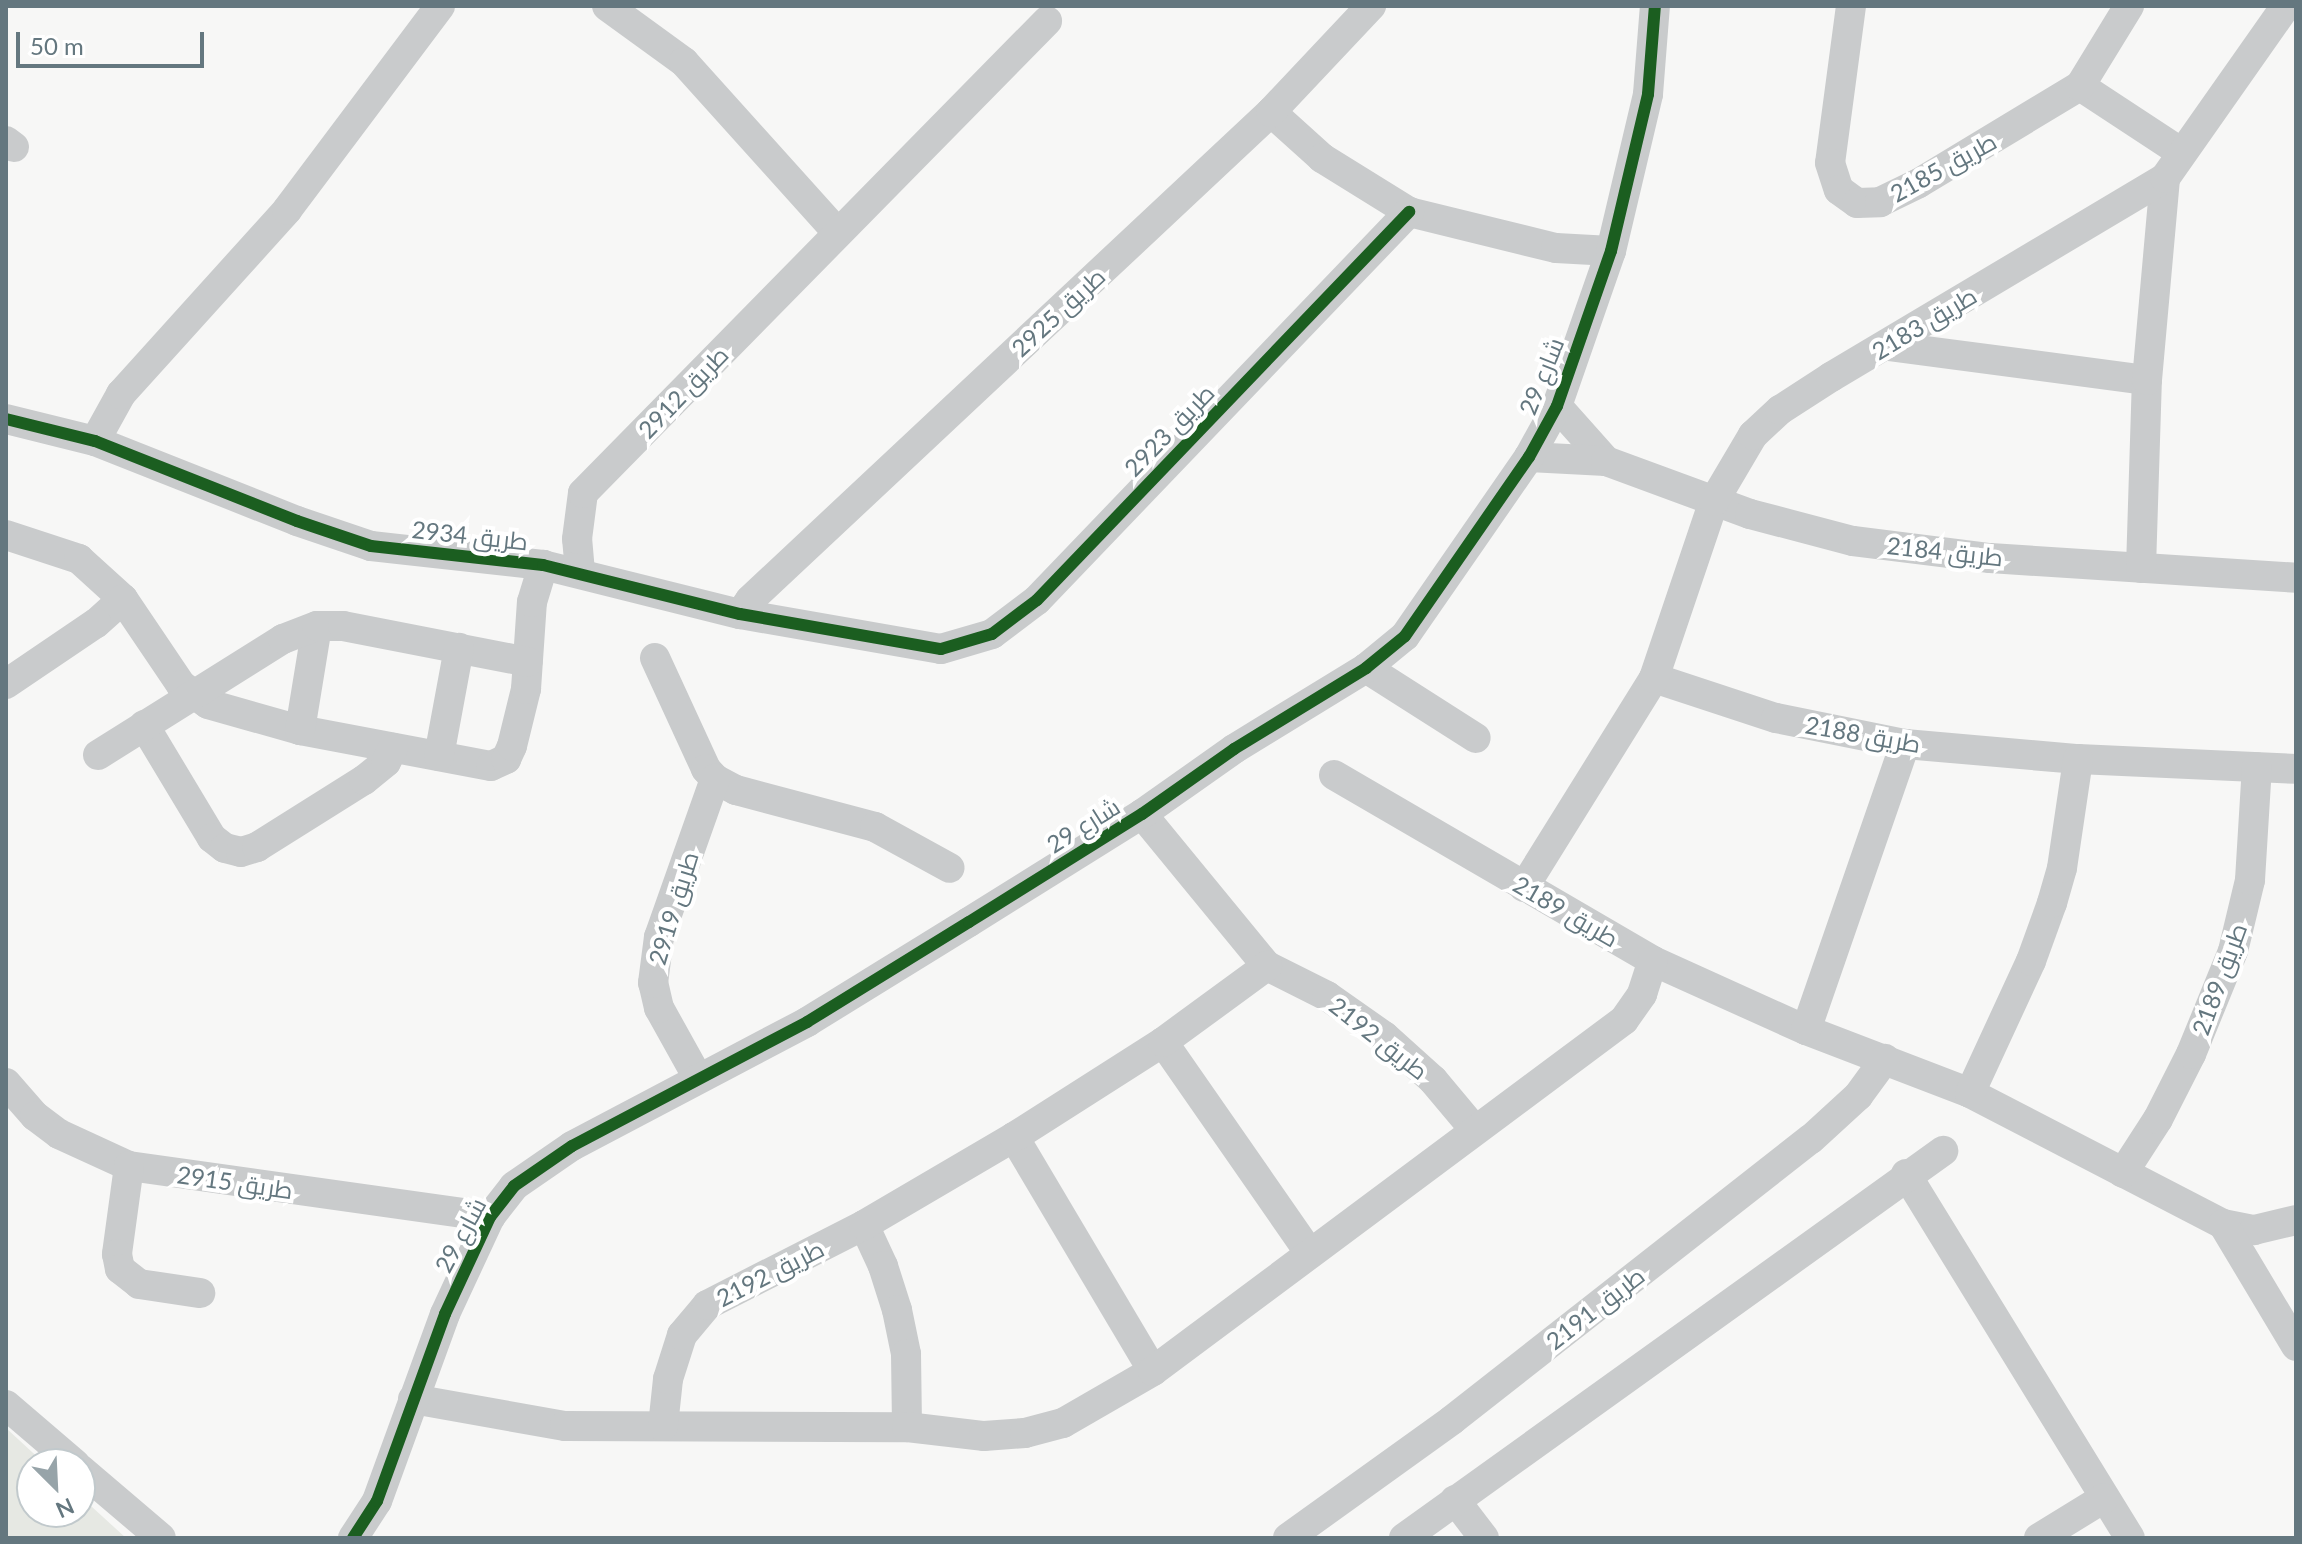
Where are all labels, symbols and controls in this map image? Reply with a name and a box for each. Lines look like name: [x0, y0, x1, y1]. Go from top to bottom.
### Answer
scale bar: [20, 16, 208, 66]
text: 50 m: [30, 31, 84, 60]
street label: طريق 2185: [1885, 126, 2001, 208]
street label: طريق 2925: [1006, 262, 1110, 362]
street label: طريق 2183: [1867, 281, 1981, 365]
street label: شارع 29: [1513, 333, 1569, 419]
street label: طريق 2912: [632, 340, 734, 444]
street label: طريق 2923: [1118, 378, 1220, 482]
street label: طريق 2934: [410, 515, 530, 555]
street label: طريق 2184: [1885, 531, 2005, 571]
street label: طريق 2188: [1803, 710, 1923, 758]
street label: شارع 29: [1041, 791, 1125, 859]
street label: طريق 2919: [642, 848, 704, 968]
street label: طريق 2189: [1508, 869, 1624, 953]
street label: طريق 2189: [2186, 919, 2252, 1039]
street label: طريق 2192: [1324, 991, 1434, 1085]
street label: طريق 2915: [175, 1160, 295, 1204]
street label: شارع 29: [428, 1193, 492, 1277]
street label: طريق 2192: [711, 1234, 829, 1312]
street label: طريق 2191: [1540, 1261, 1650, 1355]
north arrow: [16, 1448, 96, 1528]
text: N: [52, 1493, 78, 1524]

